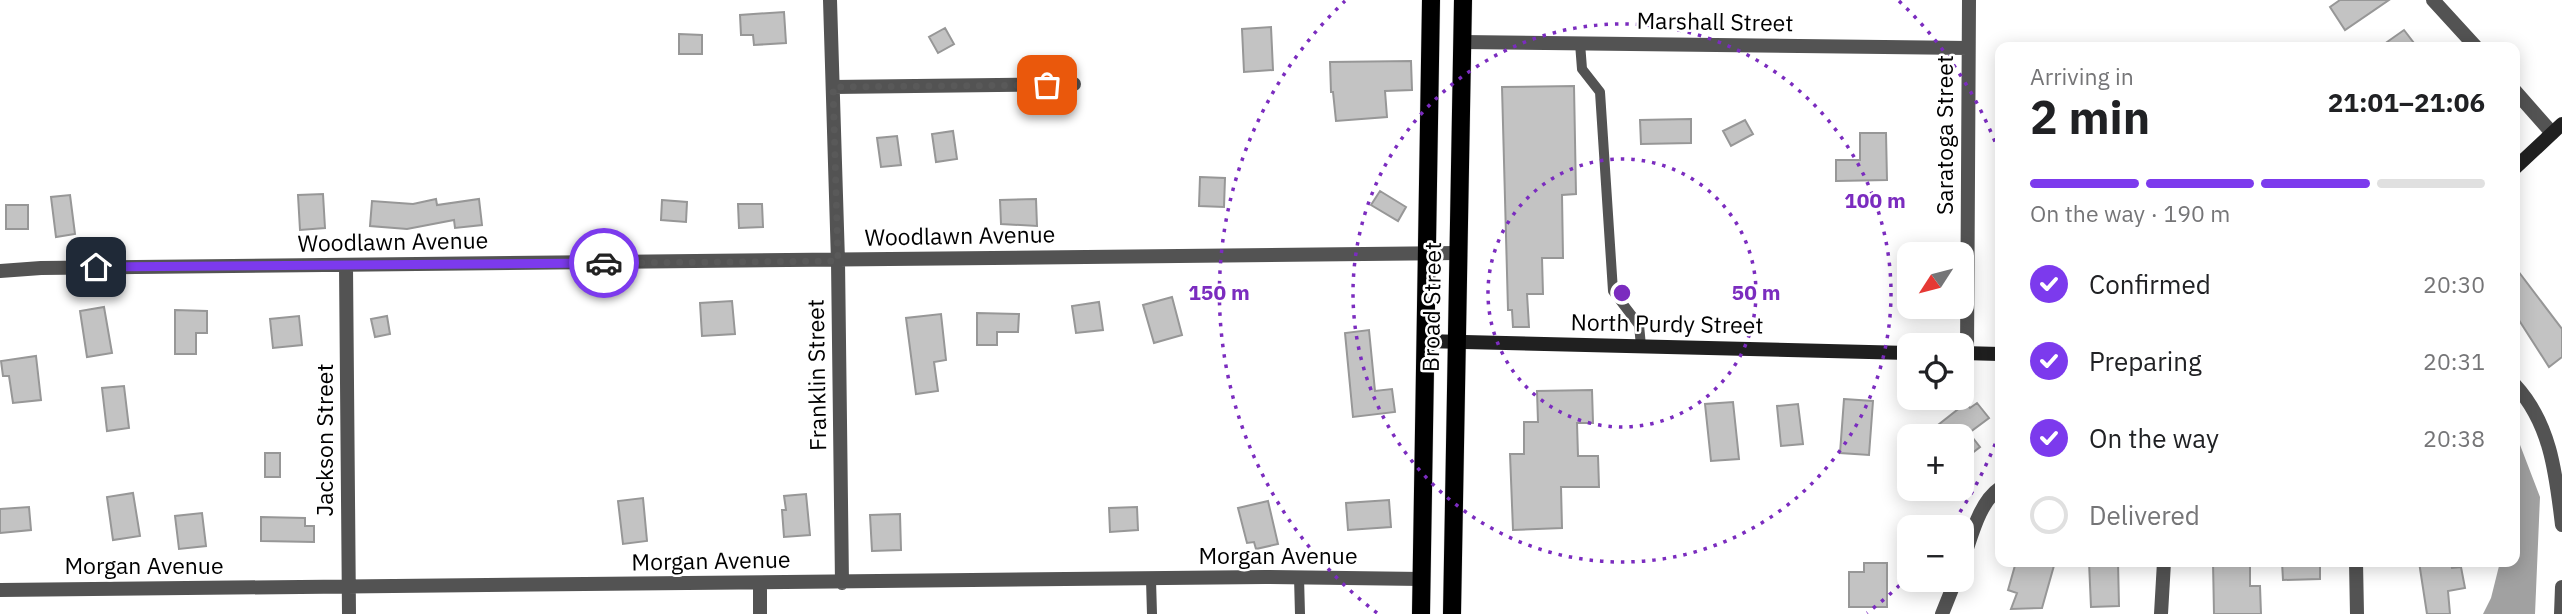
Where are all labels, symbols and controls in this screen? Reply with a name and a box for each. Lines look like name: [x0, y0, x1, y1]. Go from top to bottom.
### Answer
street label: Marshall Street: [1636, 5, 1794, 37]
pin: [1017, 55, 1077, 115]
street label: Saratoga Street: [1929, 55, 1959, 215]
text: Arriving in: [2030, 61, 2134, 91]
icon: bag: [1028, 66, 1066, 104]
text: 21:01–21:06: [2328, 85, 2485, 119]
text: 2 min: [2030, 87, 2150, 147]
text: 100 m: [1844, 186, 1906, 214]
text: On the way · 190 m: [2030, 198, 2230, 228]
street label: Woodlawn Avenue: [864, 218, 1056, 252]
street label: Woodlawn Avenue: [297, 224, 489, 258]
courier: [569, 228, 639, 298]
pin: [66, 237, 126, 297]
street label: Broad Street: [1415, 242, 1447, 372]
north arrow: [1897, 242, 1974, 318]
map controls: [1897, 242, 1974, 592]
icon: car: [585, 244, 623, 282]
icon: home: [77, 248, 115, 286]
icon: check: [2030, 265, 2068, 303]
text: Confirmed: [2089, 267, 2211, 301]
text: 20:30: [2423, 269, 2485, 299]
text: 150 m: [1188, 278, 1250, 306]
text: 50 m: [1732, 278, 1780, 306]
centre of rings: [1610, 281, 1634, 305]
street label: Franklin Street: [800, 299, 832, 451]
street label: North Purdy Street: [1570, 306, 1764, 340]
button: locate: [1897, 333, 1974, 410]
icon: check: [2030, 342, 2068, 380]
text: Preparing: [2089, 344, 2202, 378]
text: 20:31: [2423, 346, 2485, 376]
street label: Jackson Street: [309, 363, 339, 517]
icon: check: [2030, 419, 2068, 457]
text: On the way: [2089, 421, 2219, 455]
text: 20:38: [2423, 423, 2485, 453]
button: +: [1897, 424, 1974, 501]
text: Delivered: [2089, 498, 2200, 532]
button: −: [1897, 515, 1974, 592]
street label: Morgan Avenue: [1198, 540, 1358, 570]
street label: Morgan Avenue: [631, 544, 791, 576]
street label: Morgan Avenue: [64, 550, 224, 580]

